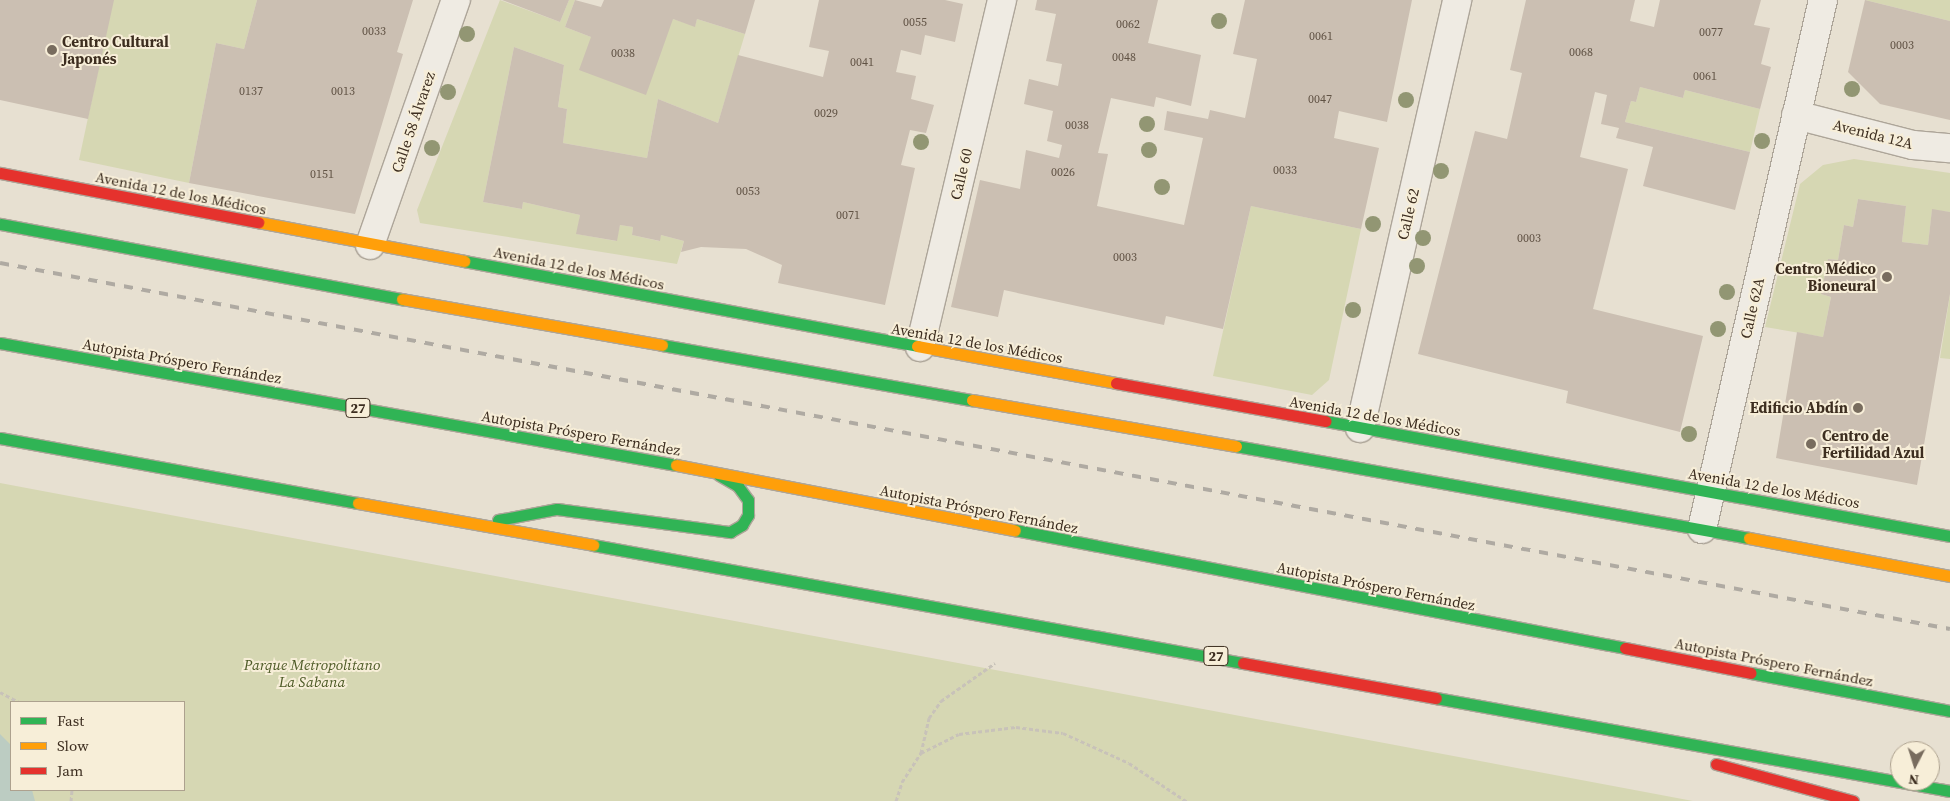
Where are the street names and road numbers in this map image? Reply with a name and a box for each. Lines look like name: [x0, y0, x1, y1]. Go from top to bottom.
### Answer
street label: Calle 58 Álvarez: [387, 69, 439, 175]
street label: Avenida 12A: [1831, 115, 1915, 153]
street label: Calle 60: [946, 147, 976, 201]
street label: Avenida 12 de los Médicos: [94, 168, 268, 218]
street label: Calle 62: [1393, 187, 1423, 241]
street label: Avenida 12 de los Médicos: [492, 243, 666, 293]
street label: Calle 62A: [1736, 276, 1768, 340]
street label: Avenida 12 de los Médicos: [890, 319, 1064, 367]
street label: Autopista Próspero Fernández: [81, 335, 283, 387]
street label: Avenida 12 de los Médicos: [1288, 392, 1462, 440]
road number: 27: [344, 396, 372, 419]
street label: Autopista Próspero Fernández: [480, 407, 682, 459]
street label: Avenida 12 de los Médicos: [1687, 464, 1861, 512]
street label: Autopista Próspero Fernández: [878, 481, 1080, 537]
street label: Autopista Próspero Fernández: [1275, 558, 1477, 614]
street label: Autopista Próspero Fernández: [1673, 634, 1875, 690]
road number: 27: [1202, 644, 1230, 668]

